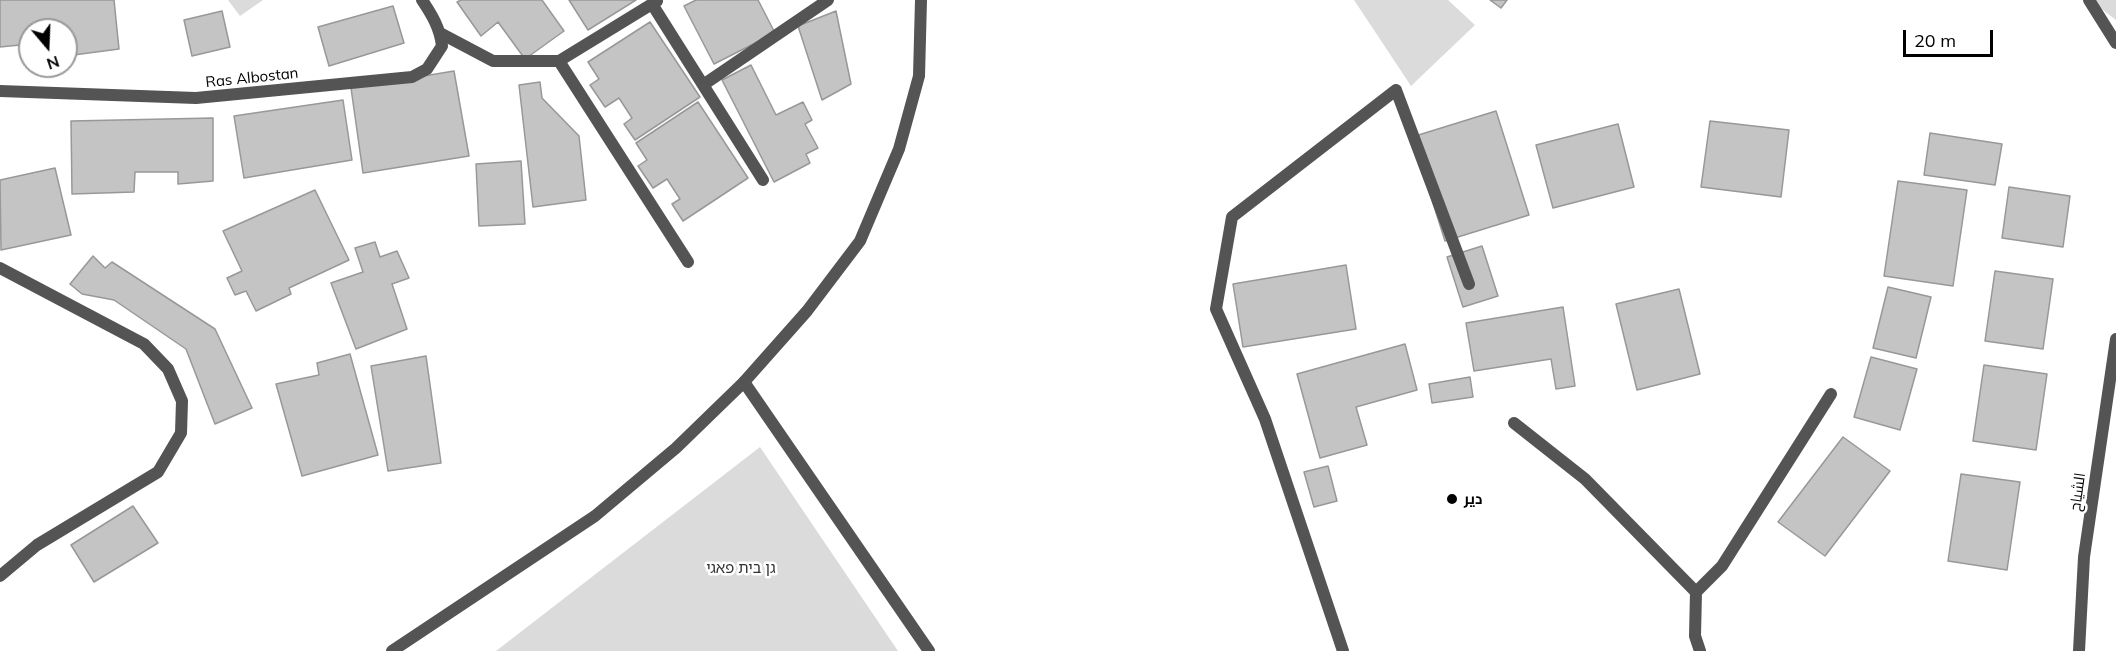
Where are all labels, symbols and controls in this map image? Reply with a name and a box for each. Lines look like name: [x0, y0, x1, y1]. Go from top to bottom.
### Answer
north arrow: [18, 18, 78, 78]
scale bar: [1906, 18, 1996, 56]
text: 20 m: [1914, 29, 1956, 52]
text: N: [44, 52, 62, 75]
street label: Ras Albostan: [205, 64, 299, 92]
street label: الشياح: [2066, 472, 2090, 512]
place label: دير: [1464, 490, 1482, 508]
marker: دير: [1445, 492, 1459, 506]
park label: גן בית פאגי: [706, 559, 776, 577]

